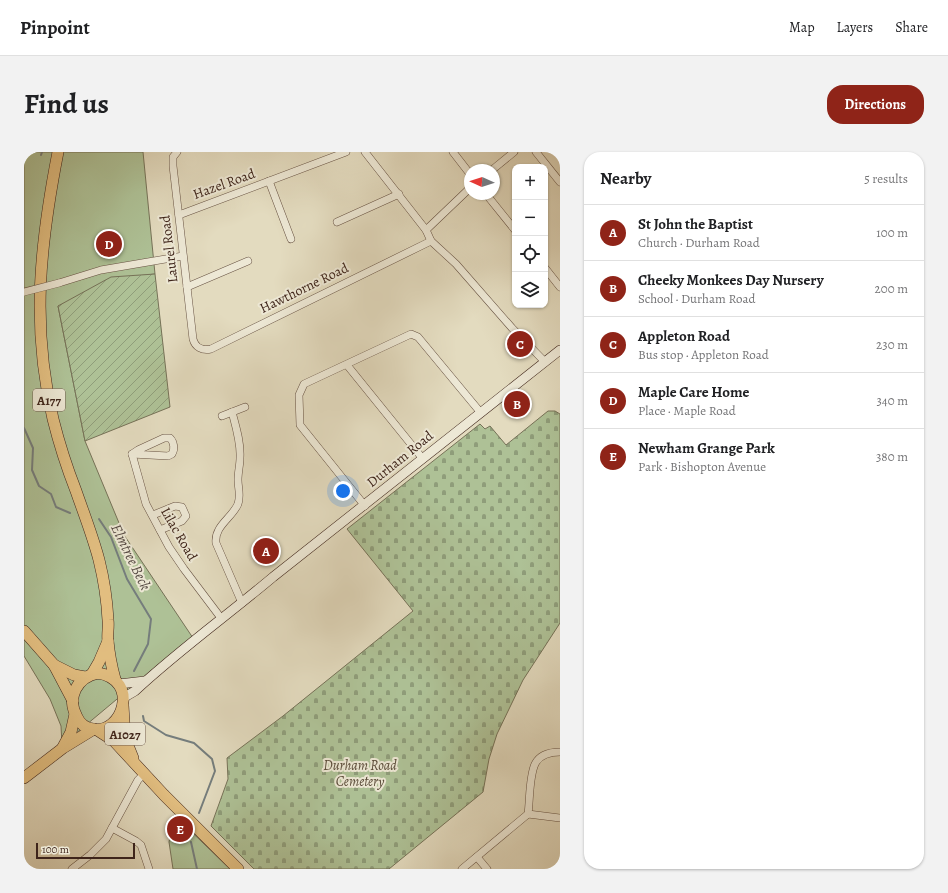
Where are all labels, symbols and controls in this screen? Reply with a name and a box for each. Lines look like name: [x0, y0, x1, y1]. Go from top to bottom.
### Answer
text: Pinpoint: [20, 15, 90, 41]
text: Map: [789, 18, 815, 37]
text: Layers: [837, 18, 873, 37]
text: Share: [895, 18, 928, 37]
text: Find us: [24, 85, 109, 123]
button: Directions: [827, 85, 924, 124]
street label: Hazel Road: [190, 164, 258, 204]
north arrow: [464, 164, 500, 200]
map controls: [512, 164, 548, 308]
button: +: [512, 164, 548, 200]
text: Nearby: [600, 167, 651, 190]
text: 5 results: [864, 170, 908, 187]
button: −: [512, 200, 548, 236]
street label: Laurel Road: [155, 214, 183, 284]
text: St John the Baptist: [638, 214, 753, 234]
text: A: [609, 224, 617, 241]
text: 100 m: [876, 224, 908, 241]
pin: D: [96, 229, 122, 259]
text: Church · Durham Road: [638, 234, 760, 251]
button: locate: [512, 236, 548, 272]
street label: Hawthorne Road: [256, 258, 352, 318]
text: Cheeky Monkees Day Nursery: [638, 270, 824, 290]
button: layers: [512, 272, 548, 308]
text: B: [609, 280, 617, 297]
text: 200 m: [875, 280, 908, 297]
text: School · Durham Road: [638, 290, 756, 307]
text: Appleton Road: [638, 326, 730, 346]
pin: C: [507, 329, 533, 359]
text: C: [609, 336, 617, 353]
text: 230 m: [876, 336, 908, 353]
text: Bus stop · Appleton Road: [638, 346, 769, 363]
text: Maple Care Home: [638, 382, 749, 402]
road number: A177: [33, 389, 65, 411]
pin: B: [504, 389, 530, 419]
text: D: [608, 392, 618, 409]
text: 340 m: [876, 392, 908, 409]
text: Place · Maple Road: [638, 402, 736, 419]
street label: Durham Road: [363, 426, 438, 492]
text: Newham Grange Park: [638, 438, 775, 458]
text: E: [609, 448, 617, 465]
text: 380 m: [876, 448, 908, 465]
text: Park · Bishopton Avenue: [638, 458, 766, 475]
your location: [333, 481, 353, 501]
street label: Lilac Road: [156, 504, 202, 565]
water label: Elmtree Beck: [106, 520, 156, 594]
pin: A: [253, 536, 279, 566]
road number: A1027: [105, 723, 145, 745]
park label: Durham Road Cemetery: [323, 756, 397, 791]
pin: E: [167, 814, 193, 844]
scale bar: [36, 841, 135, 860]
text: 100 m: [42, 842, 69, 857]

